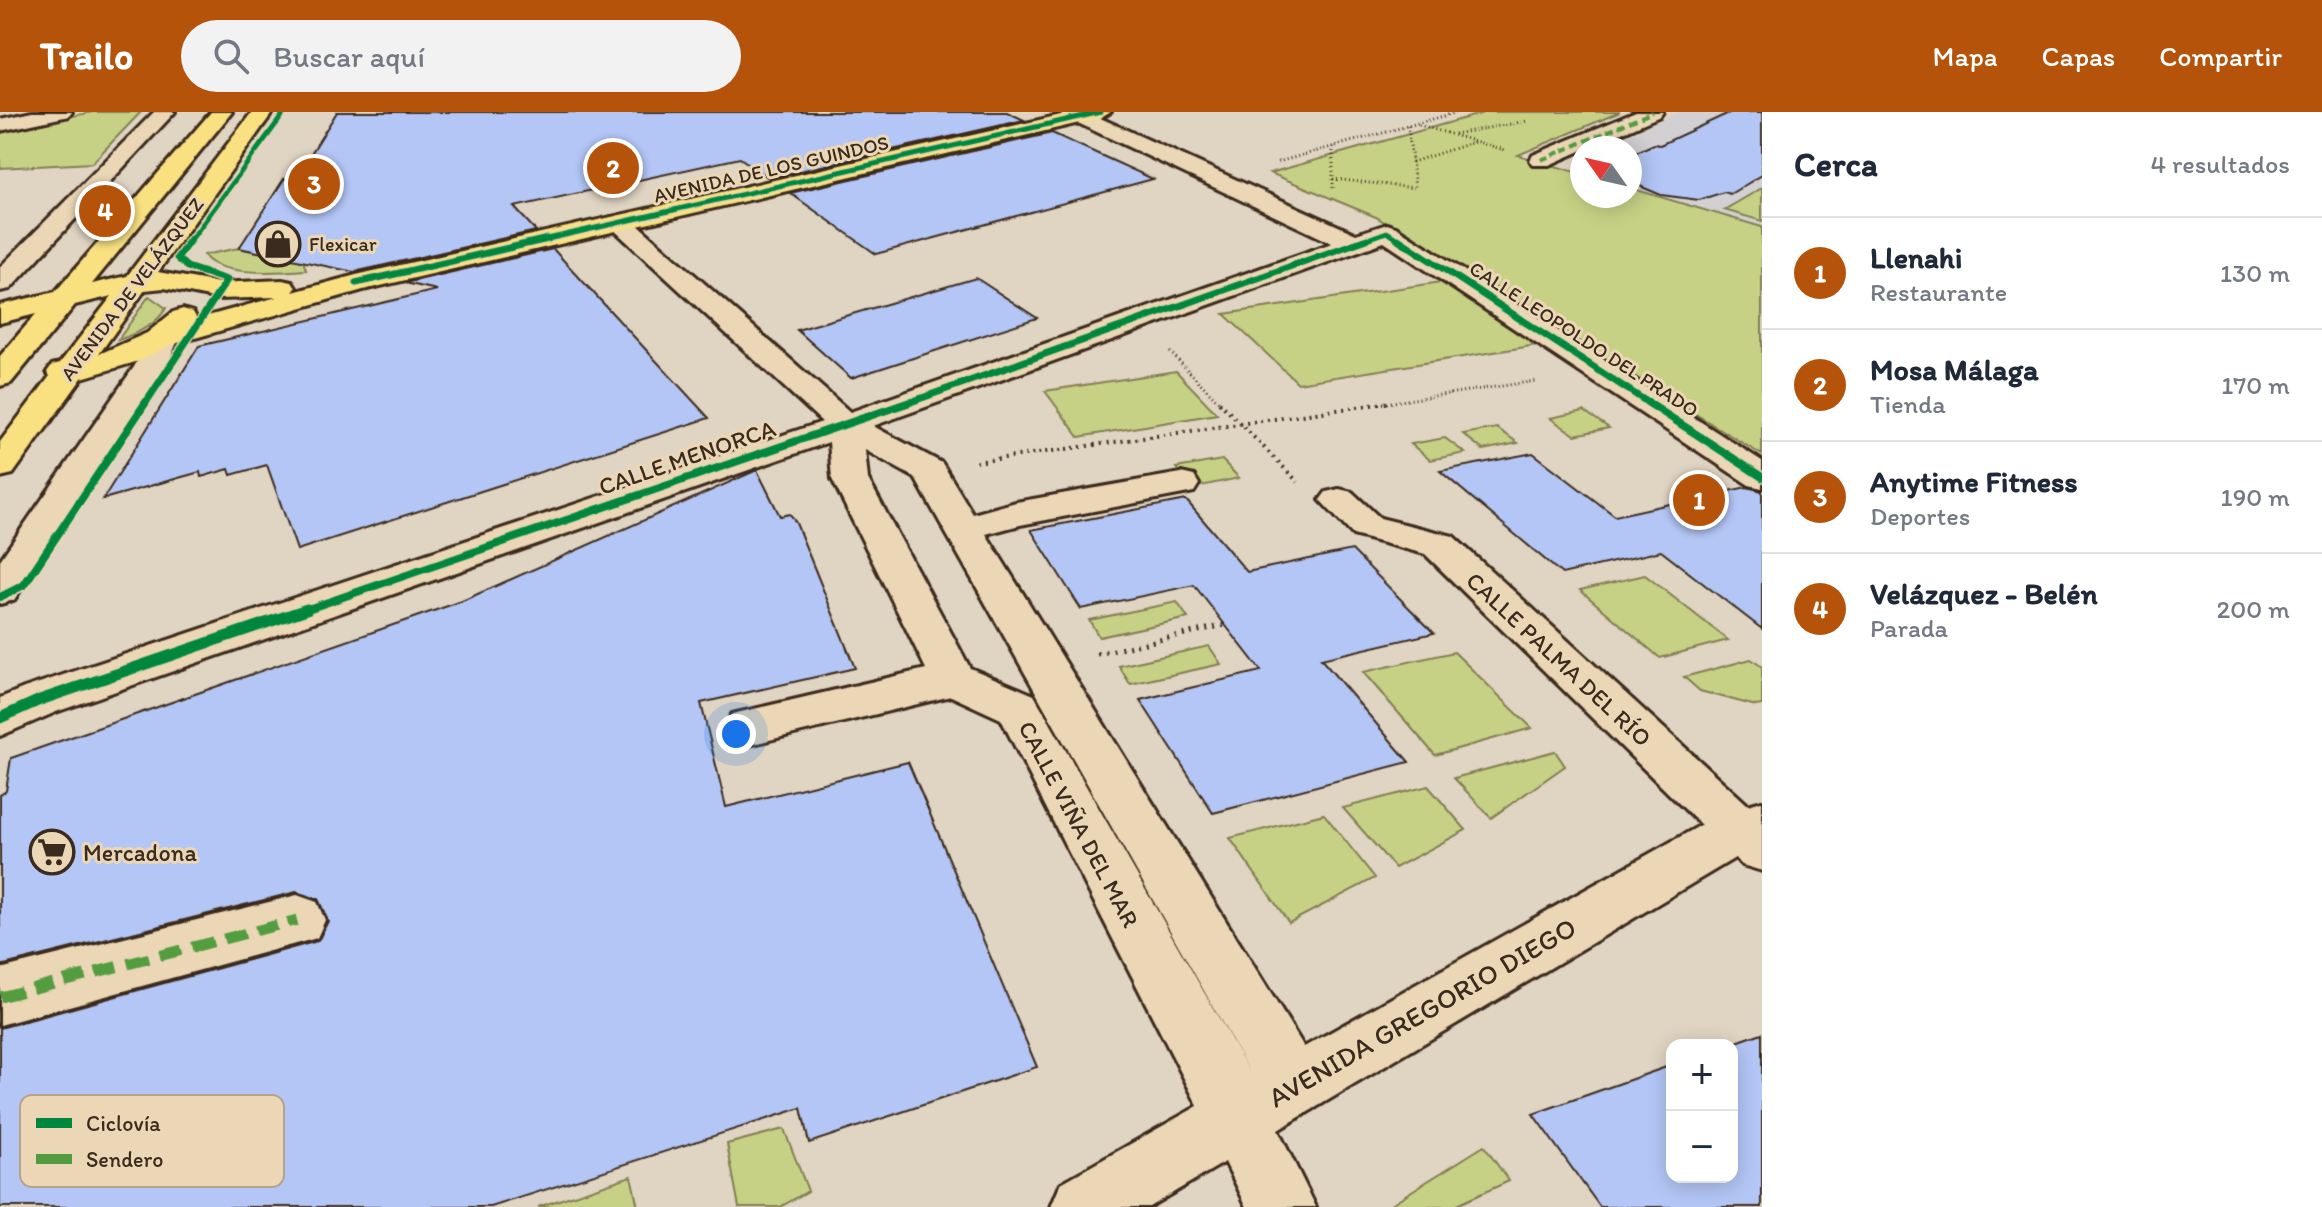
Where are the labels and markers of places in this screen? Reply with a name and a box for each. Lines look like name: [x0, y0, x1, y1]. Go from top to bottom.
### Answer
pin: 2: [587, 138, 639, 198]
pin: 3: [288, 154, 340, 214]
pin: 4: [79, 181, 131, 241]
shop icon: Flexicar: [254, 220, 302, 268]
place label: Flexicar: [309, 232, 377, 256]
pin: 1: [1673, 470, 1725, 530]
supermarket icon: Mercadona: [28, 828, 76, 876]
place label: Mercadona: [83, 838, 197, 867]

